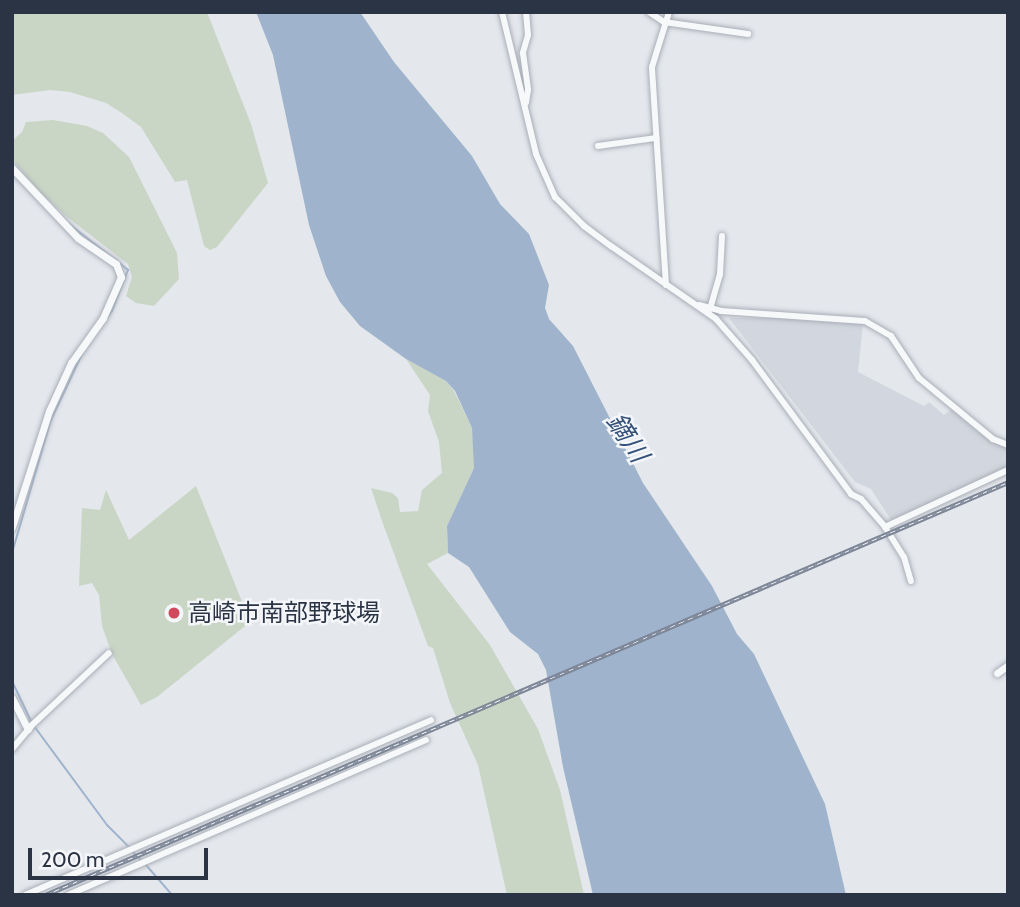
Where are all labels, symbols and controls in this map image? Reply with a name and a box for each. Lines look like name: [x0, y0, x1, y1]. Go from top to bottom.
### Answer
water label: 鏑川: [600, 408, 654, 468]
place label: 高崎市南部野球場: [188, 599, 380, 627]
marker: 高崎市南部野球場: [166, 605, 182, 621]
scale bar: [32, 834, 212, 878]
text: 200 m: [41, 847, 104, 872]

